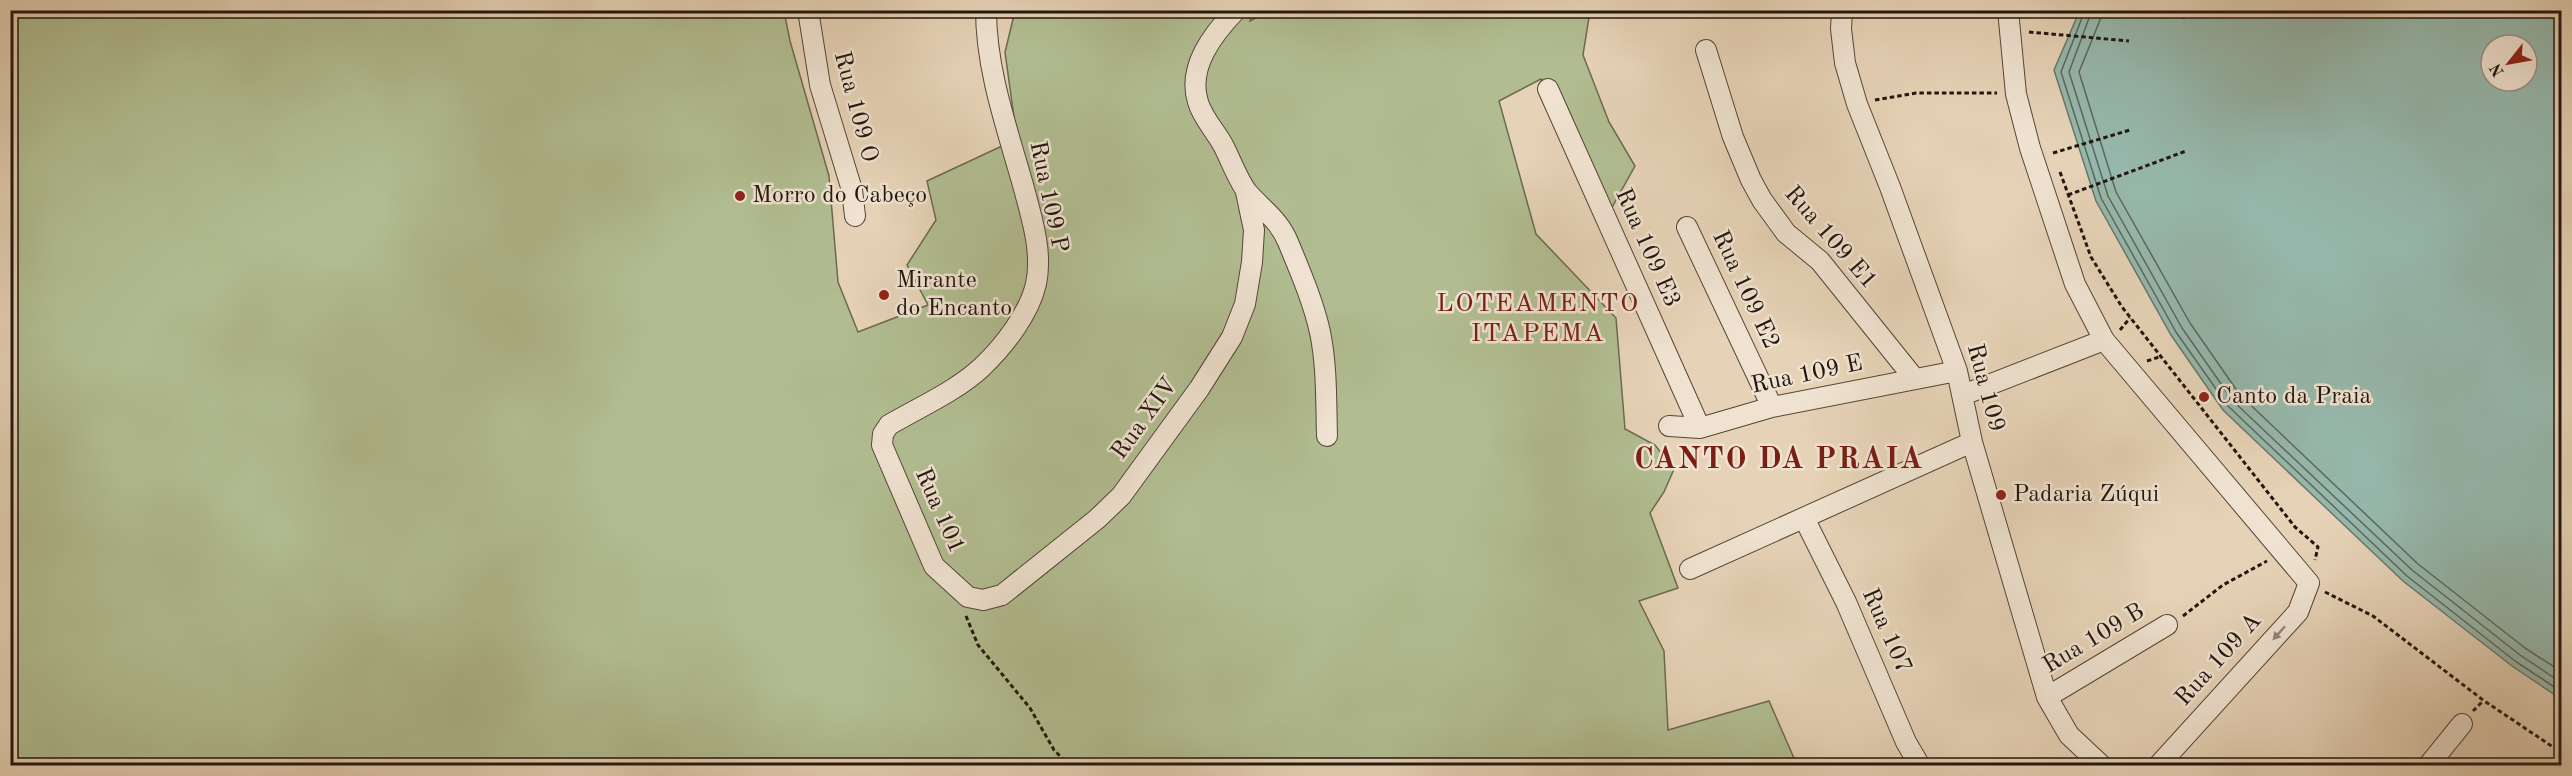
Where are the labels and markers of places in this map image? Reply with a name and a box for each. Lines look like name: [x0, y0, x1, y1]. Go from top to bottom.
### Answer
place label: Morro do Cabeço: [752, 184, 927, 208]
marker: Morro do Cabeço: [733, 189, 747, 203]
place label: Mirante do Encanto: [896, 269, 1012, 321]
marker: Mirante do Encanto: [877, 288, 891, 302]
place label: Canto da Praia: [2216, 385, 2372, 409]
marker: Canto da Praia: [2197, 390, 2211, 404]
place label: Padaria Zúqui: [2013, 483, 2159, 507]
marker: Padaria Zúqui: [1994, 488, 2008, 502]

